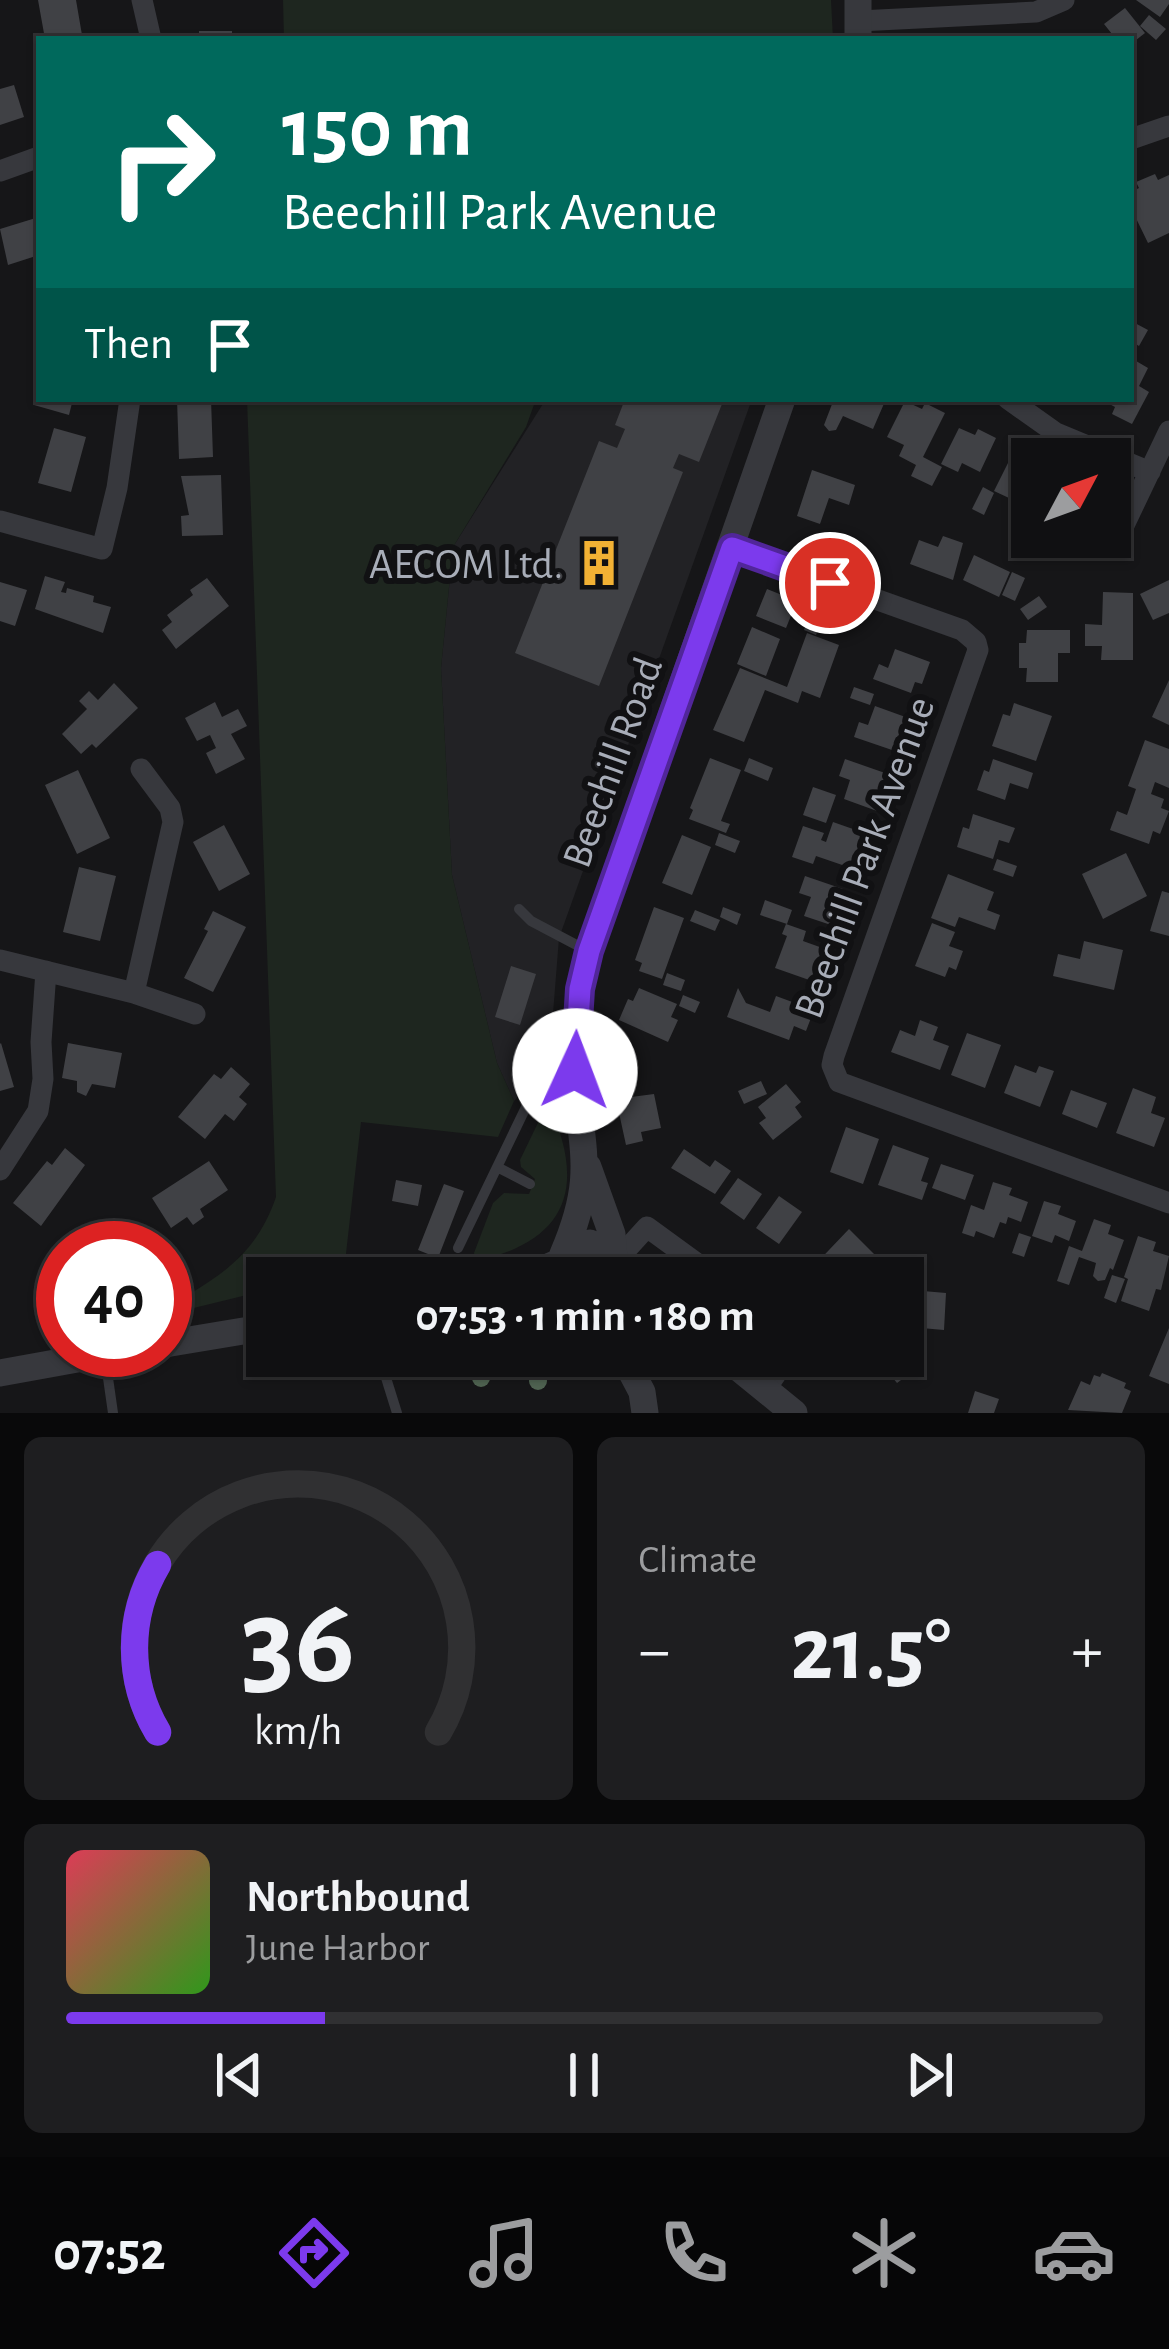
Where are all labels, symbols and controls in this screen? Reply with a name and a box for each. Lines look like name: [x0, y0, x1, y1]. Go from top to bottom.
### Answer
icon: right: [84, 84, 240, 240]
text: 150 m: [282, 88, 473, 172]
text: Beechill Park Avenue: [282, 186, 717, 240]
icon: arrive: [197, 312, 263, 378]
text: Then: [84, 322, 173, 367]
north arrow: [1011, 438, 1131, 558]
map controls: [1011, 438, 1131, 558]
pin: [779, 532, 881, 634]
building icon: AECOM Ltd.: [574, 538, 624, 588]
place label: AECOM Ltd.: [369, 544, 563, 586]
icon: arrive: [797, 550, 863, 616]
street label: Beechill Road: [555, 652, 670, 873]
street label: Beechill Park Avenue: [787, 691, 943, 1024]
position arrow: [512, 1008, 638, 1134]
speed limit sign: 40: [36, 1221, 192, 1377]
text: 07:53 · 1 min · 180 m: [415, 1294, 755, 1339]
text: Climate: [639, 1541, 757, 1580]
text: 36: [241, 1581, 355, 1706]
text: 21.5°: [790, 1606, 951, 1696]
text: −: [639, 1618, 670, 1684]
text: +: [1071, 1618, 1103, 1684]
text: km/h: [254, 1709, 342, 1752]
text: Northbound: [246, 1875, 470, 1920]
text: June Harbor: [246, 1929, 429, 1968]
icon: previous: [206, 2042, 272, 2108]
icon: pause: [551, 2042, 617, 2108]
icon: next: [897, 2042, 963, 2108]
icon: directions: [272, 2211, 356, 2295]
icon: music: [462, 2211, 546, 2295]
icon: phone: [652, 2211, 736, 2295]
icon: climate: [842, 2211, 926, 2295]
icon: car: [1032, 2211, 1116, 2295]
text: 07:52: [53, 2226, 166, 2280]

